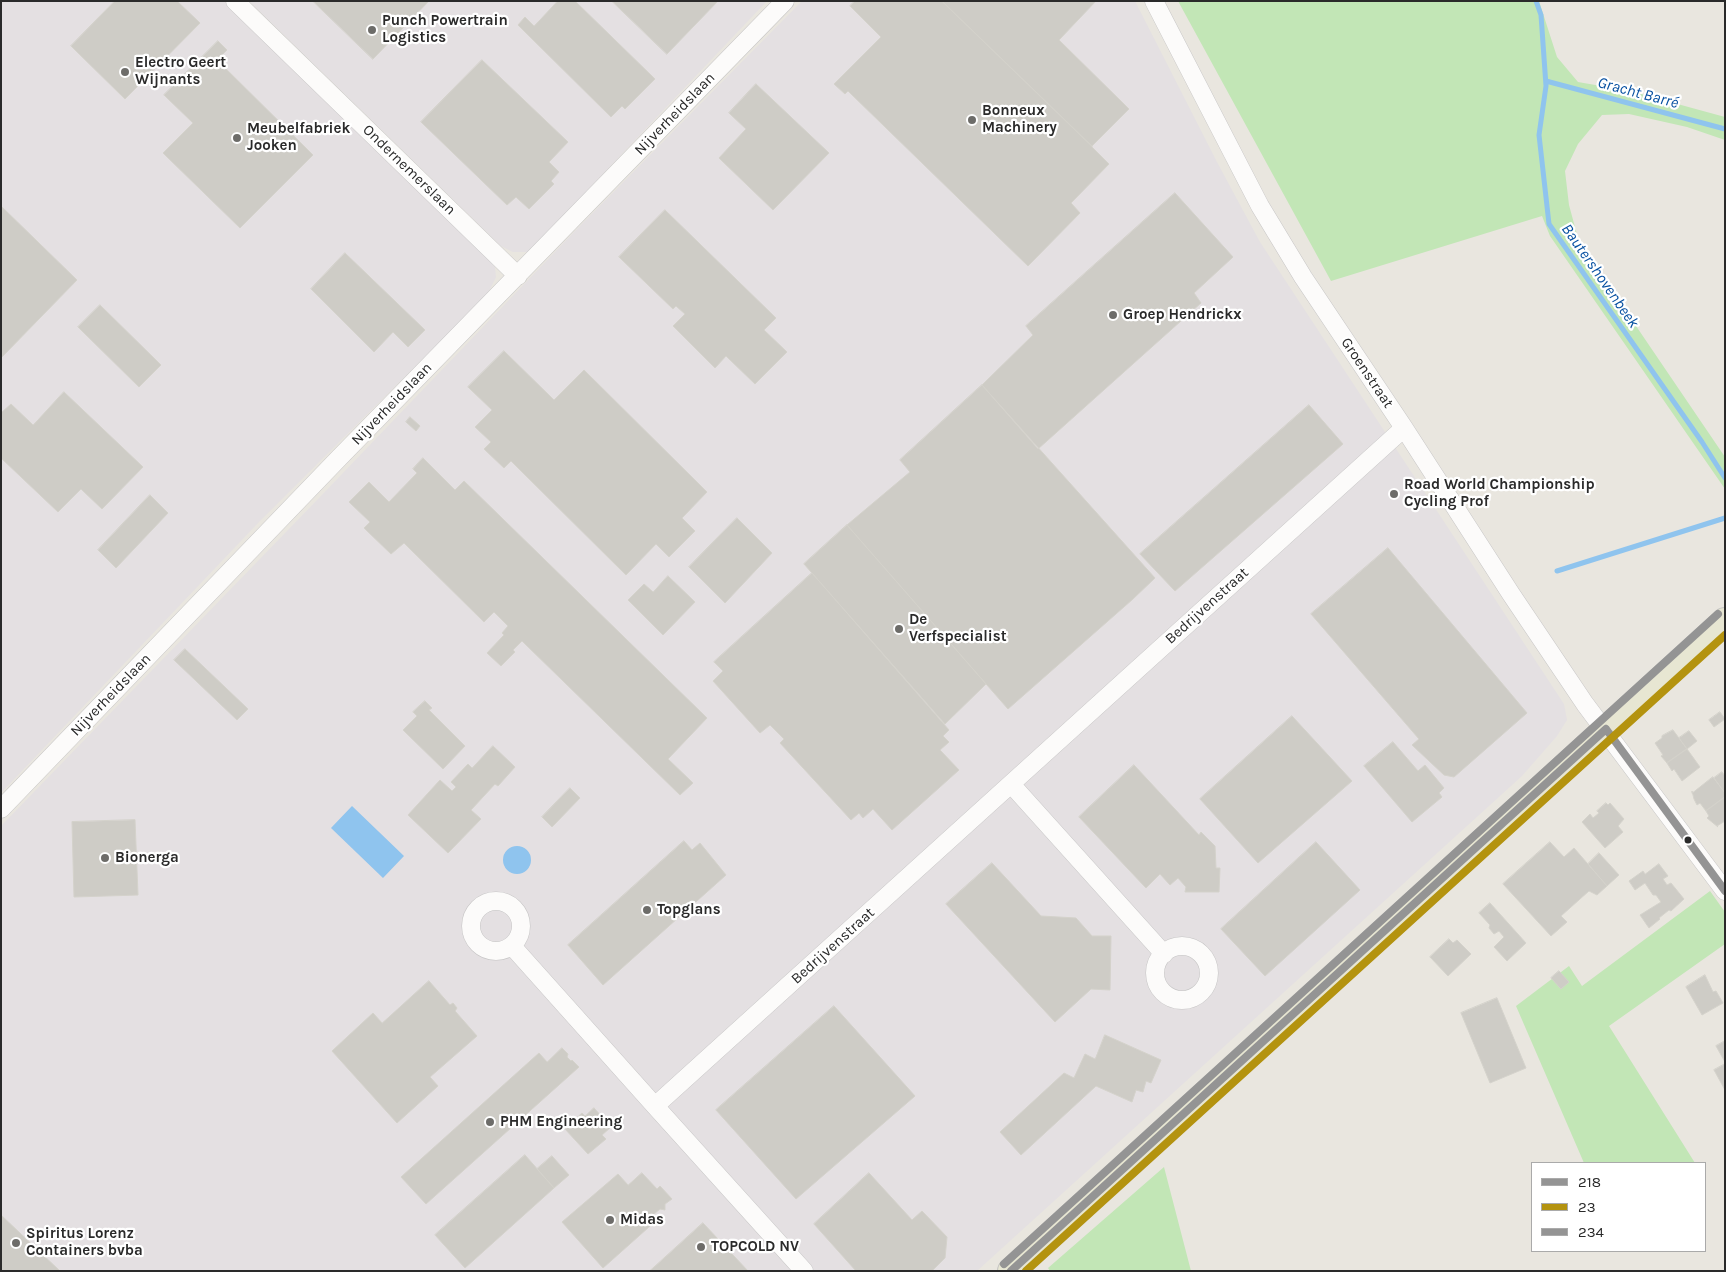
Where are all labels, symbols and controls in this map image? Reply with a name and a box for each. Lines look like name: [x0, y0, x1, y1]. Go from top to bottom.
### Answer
place label: Punch Powertrain Logistics: [382, 12, 508, 47]
marker: Punch Powertrain Logistics: [366, 24, 378, 36]
place label: Electro Geert Wijnants: [135, 54, 226, 89]
marker: Electro Geert Wijnants: [119, 66, 131, 78]
street label: Nijverheidslaan: [631, 69, 719, 159]
water label: Gracht Barré: [1595, 73, 1681, 113]
place label: Bonneux Machinery: [982, 102, 1057, 137]
marker: Bonneux Machinery: [966, 114, 978, 126]
place label: Meubelfabriek Jooken: [247, 120, 350, 155]
street label: Ondernemerslaan: [359, 121, 459, 219]
marker: Meubelfabriek Jooken: [231, 132, 243, 144]
water label: Bautershovenbeek: [1557, 220, 1643, 332]
place label: Groep Hendrickx: [1123, 306, 1241, 324]
marker: Groep Hendrickx: [1107, 309, 1119, 321]
street label: Groenstraat: [1337, 334, 1397, 412]
street label: Nijverheidslaan: [348, 359, 436, 449]
place label: Road World Championship Cycling Prof: [1404, 476, 1595, 511]
marker: Road World Championship Cycling Prof: [1388, 488, 1400, 500]
street label: Bedrijvenstraat: [1162, 564, 1252, 648]
place label: De Verfspecialist: [909, 611, 1007, 646]
marker: De Verfspecialist: [893, 623, 905, 635]
street label: Nijverheidslaan: [67, 650, 155, 740]
unlabelled marker: [1683, 835, 1693, 845]
place label: Bionerga: [115, 849, 179, 867]
marker: Bionerga: [99, 852, 111, 864]
place label: Topglans: [657, 901, 721, 919]
marker: Topglans: [641, 904, 653, 916]
street label: Bedrijvenstraat: [788, 904, 878, 988]
place label: PHM Engineering: [500, 1113, 622, 1131]
marker: PHM Engineering: [484, 1116, 496, 1128]
legend: [1531, 1162, 1706, 1252]
text: 218: [1578, 1173, 1601, 1191]
text: 23: [1578, 1198, 1596, 1216]
place label: Midas: [620, 1211, 664, 1229]
marker: Midas: [604, 1214, 616, 1226]
text: 234: [1578, 1223, 1604, 1241]
place label: Spiritus Lorenz Containers bvba: [26, 1225, 143, 1260]
marker: Spiritus Lorenz Containers bvba: [10, 1237, 22, 1249]
place label: TOPCOLD NV: [711, 1238, 799, 1256]
marker: TOPCOLD NV: [695, 1241, 707, 1253]

